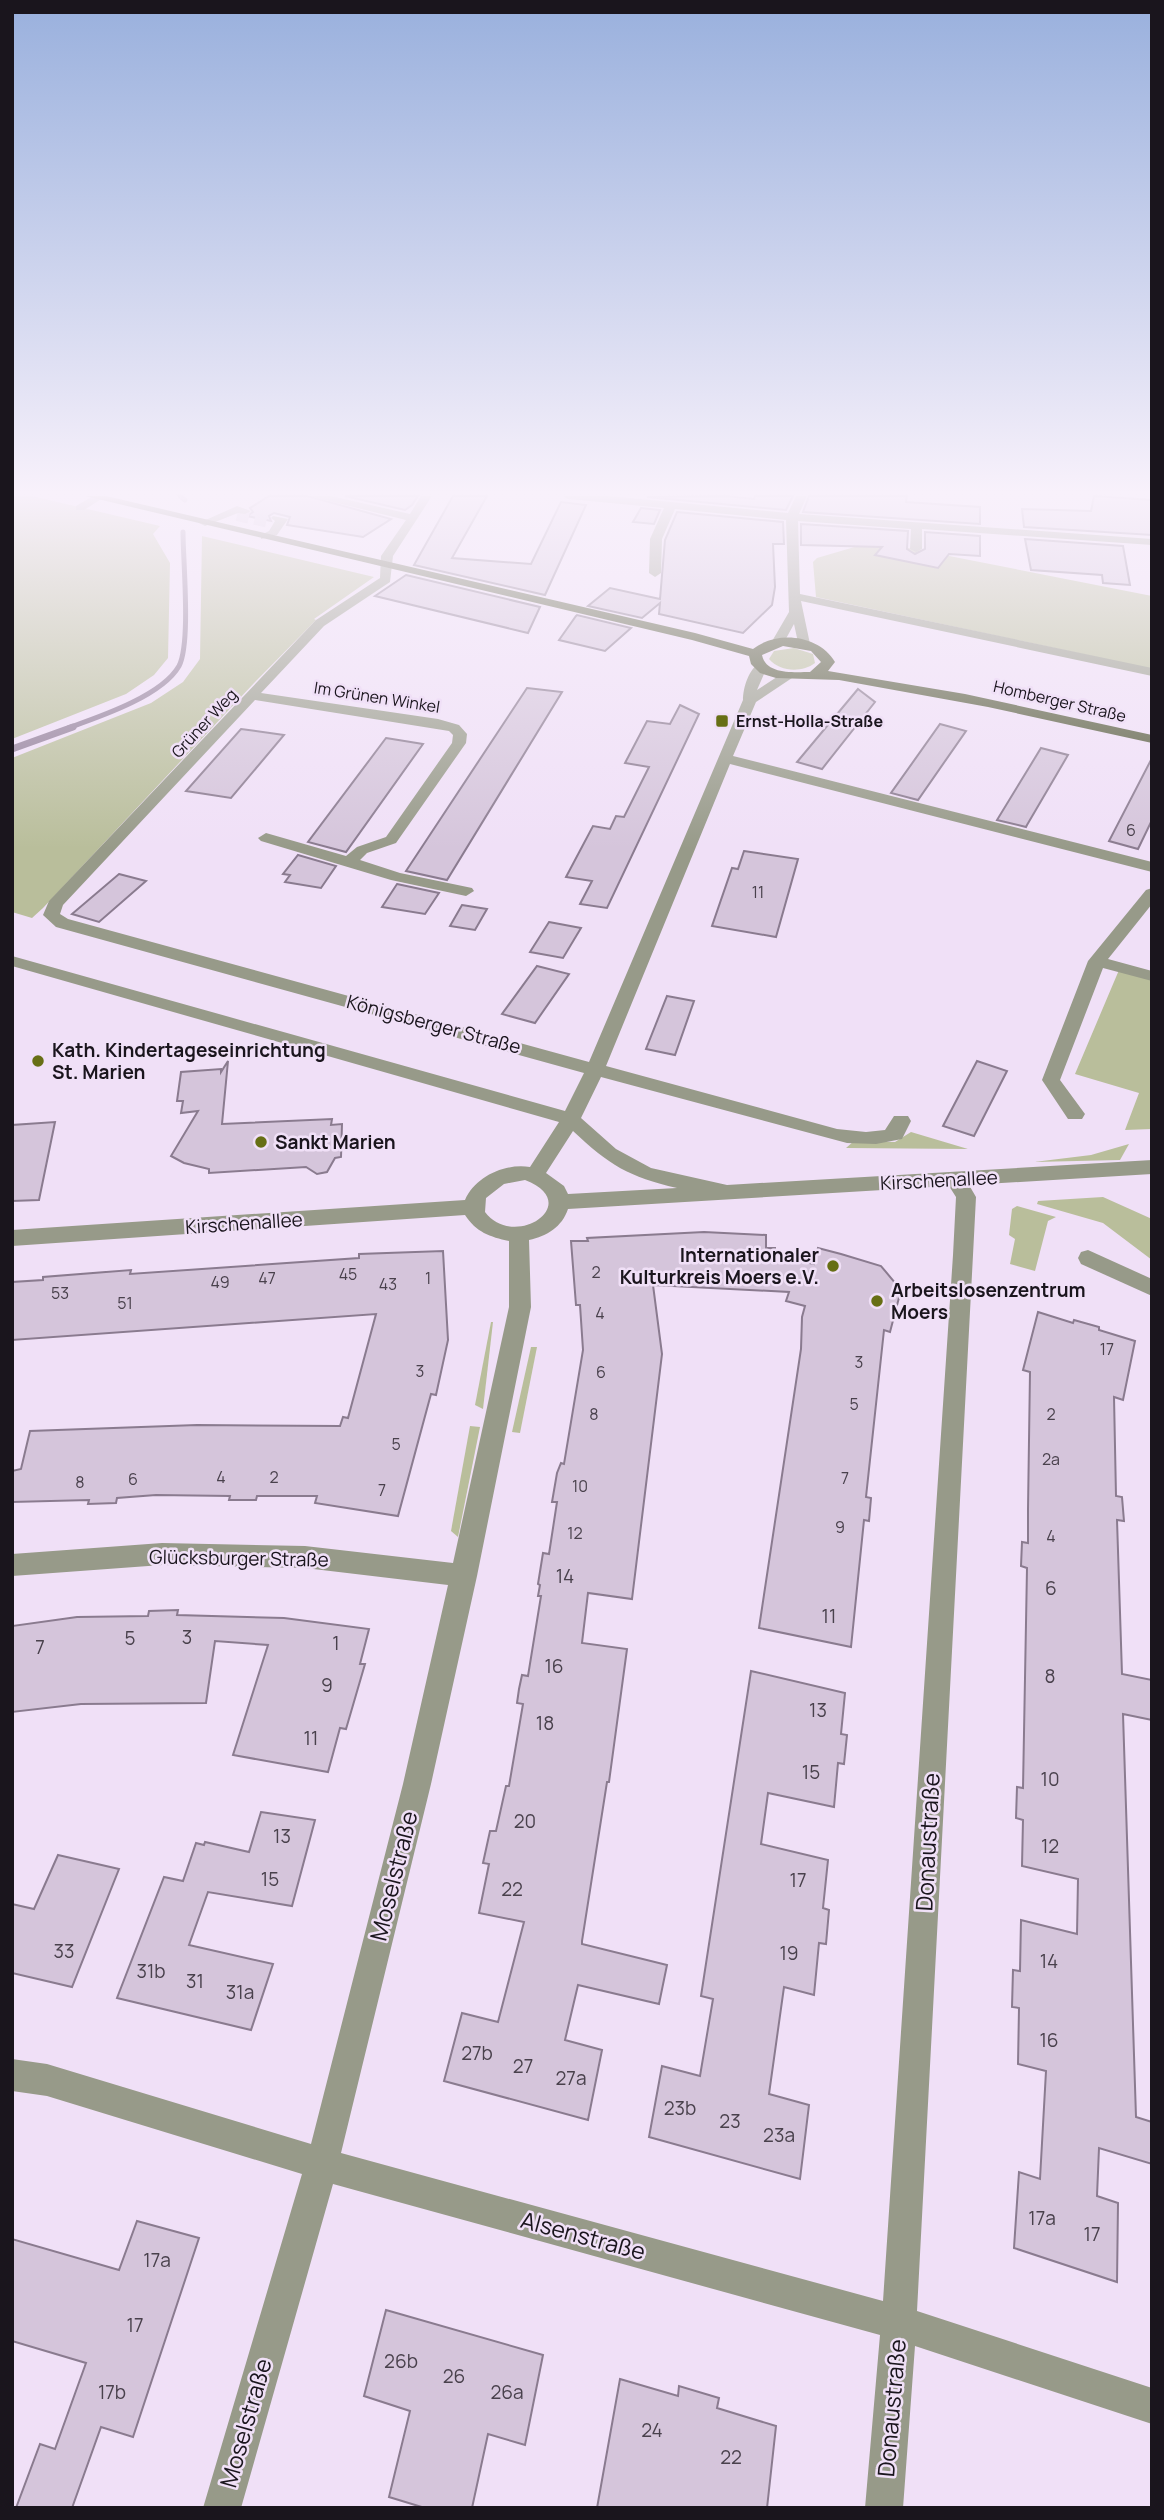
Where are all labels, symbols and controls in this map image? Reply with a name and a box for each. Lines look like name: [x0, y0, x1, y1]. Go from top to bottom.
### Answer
street label: Homberger Straße: [991, 675, 1129, 727]
street label: Im Grünen Winkel: [313, 676, 441, 718]
street label: Grüner Weg: [166, 684, 242, 762]
place label: Ernst-Holla-Straße: [736, 710, 883, 732]
marker: Ernst-Holla-Straße: [714, 713, 730, 729]
house number: 6: [1126, 819, 1136, 841]
house number: 11: [752, 881, 764, 903]
street label: Königsberger Straße: [344, 988, 524, 1060]
place label: Kath. Kindertageseinrichtung St. Marien: [52, 1037, 326, 1085]
marker: Kath. Kindertageseinrichtung St. Marien: [30, 1053, 46, 1069]
place label: Sankt Marien: [275, 1129, 396, 1155]
marker: Sankt Marien: [253, 1134, 269, 1150]
street label: Kirschenallee: [880, 1164, 998, 1196]
street label: Kirschenallee: [184, 1206, 304, 1240]
place label: Internationaler Kulturkreis Moers e.V.: [620, 1242, 819, 1290]
marker: Internationaler Kulturkreis Moers e.V.: [825, 1258, 841, 1274]
house number: 2: [591, 1261, 601, 1283]
house number: 45: [339, 1263, 357, 1285]
house number: 47: [258, 1267, 276, 1289]
house number: 1: [425, 1267, 431, 1289]
house number: 49: [210, 1271, 230, 1293]
house number: 43: [379, 1273, 397, 1295]
place label: Arbeitslosenzentrum Moers: [891, 1277, 1086, 1325]
house number: 53: [51, 1282, 69, 1304]
house number: 51: [117, 1292, 133, 1314]
marker: Arbeitslosenzentrum Moers: [869, 1293, 885, 1309]
house number: 4: [595, 1302, 605, 1324]
house number: 17: [1100, 1338, 1114, 1360]
house number: 3: [855, 1351, 863, 1373]
house number: 3: [416, 1360, 424, 1382]
house number: 6: [596, 1361, 606, 1383]
house number: 5: [849, 1393, 859, 1415]
house number: 8: [589, 1403, 599, 1425]
house number: 2: [1046, 1403, 1056, 1425]
house number: 5: [391, 1433, 401, 1455]
house number: 2a: [1042, 1448, 1060, 1470]
house number: 4: [216, 1466, 226, 1488]
house number: 2: [269, 1466, 279, 1488]
house number: 7: [841, 1467, 849, 1489]
house number: 6: [128, 1468, 138, 1490]
house number: 8: [75, 1471, 85, 1493]
house number: 10: [572, 1475, 588, 1497]
house number: 7: [378, 1479, 386, 1501]
house number: 9: [835, 1516, 845, 1538]
house number: 12: [567, 1522, 583, 1544]
house number: 4: [1046, 1525, 1056, 1547]
street label: Glücksburger Straße: [149, 1543, 329, 1573]
house number: 14: [556, 1563, 574, 1589]
house number: 6: [1045, 1575, 1057, 1601]
house number: 11: [822, 1603, 836, 1629]
house number: 3: [182, 1624, 192, 1650]
house number: 5: [125, 1625, 136, 1651]
house number: 1: [332, 1630, 340, 1656]
house number: 7: [35, 1634, 45, 1660]
house number: 16: [544, 1653, 564, 1679]
house number: 8: [1044, 1663, 1056, 1689]
house number: 9: [321, 1672, 333, 1698]
house number: 13: [809, 1697, 827, 1723]
house number: 18: [536, 1710, 554, 1736]
house number: 11: [304, 1725, 318, 1751]
house number: 15: [802, 1759, 820, 1785]
house number: 10: [1040, 1766, 1060, 1792]
street label: Donaustraße: [907, 1772, 947, 1912]
street label: Moselstraße: [361, 1807, 425, 1944]
house number: 20: [514, 1808, 536, 1834]
house number: 13: [273, 1823, 291, 1849]
house number: 12: [1041, 1833, 1059, 1859]
house number: 15: [261, 1866, 279, 1892]
house number: 17: [790, 1867, 806, 1893]
house number: 22: [501, 1876, 523, 1902]
house number: 33: [53, 1938, 75, 1964]
house number: 19: [779, 1940, 799, 1966]
house number: 14: [1040, 1948, 1058, 1974]
house number: 31b: [136, 1958, 166, 1984]
house number: 31: [186, 1968, 204, 1994]
house number: 31a: [226, 1979, 254, 2005]
house number: 16: [1039, 2027, 1059, 2053]
house number: 27b: [461, 2040, 493, 2066]
house number: 27: [513, 2053, 533, 2079]
house number: 27a: [556, 2065, 586, 2091]
house number: 23b: [664, 2095, 696, 2121]
house number: 23: [719, 2108, 741, 2134]
house number: 23a: [763, 2122, 795, 2148]
street label: Alsenstraße: [517, 2203, 649, 2267]
house number: 17a: [1028, 2205, 1056, 2231]
house number: 17: [1084, 2221, 1100, 2247]
house number: 17a: [143, 2247, 171, 2273]
house number: 17: [127, 2312, 143, 2338]
street label: Donaustraße: [869, 2338, 913, 2478]
house number: 26b: [384, 2348, 418, 2374]
street label: Moselstraße: [211, 2354, 279, 2491]
house number: 26: [443, 2363, 465, 2389]
house number: 17b: [98, 2379, 126, 2405]
house number: 26a: [490, 2379, 524, 2405]
house number: 24: [641, 2417, 663, 2443]
house number: 22: [720, 2444, 742, 2470]

